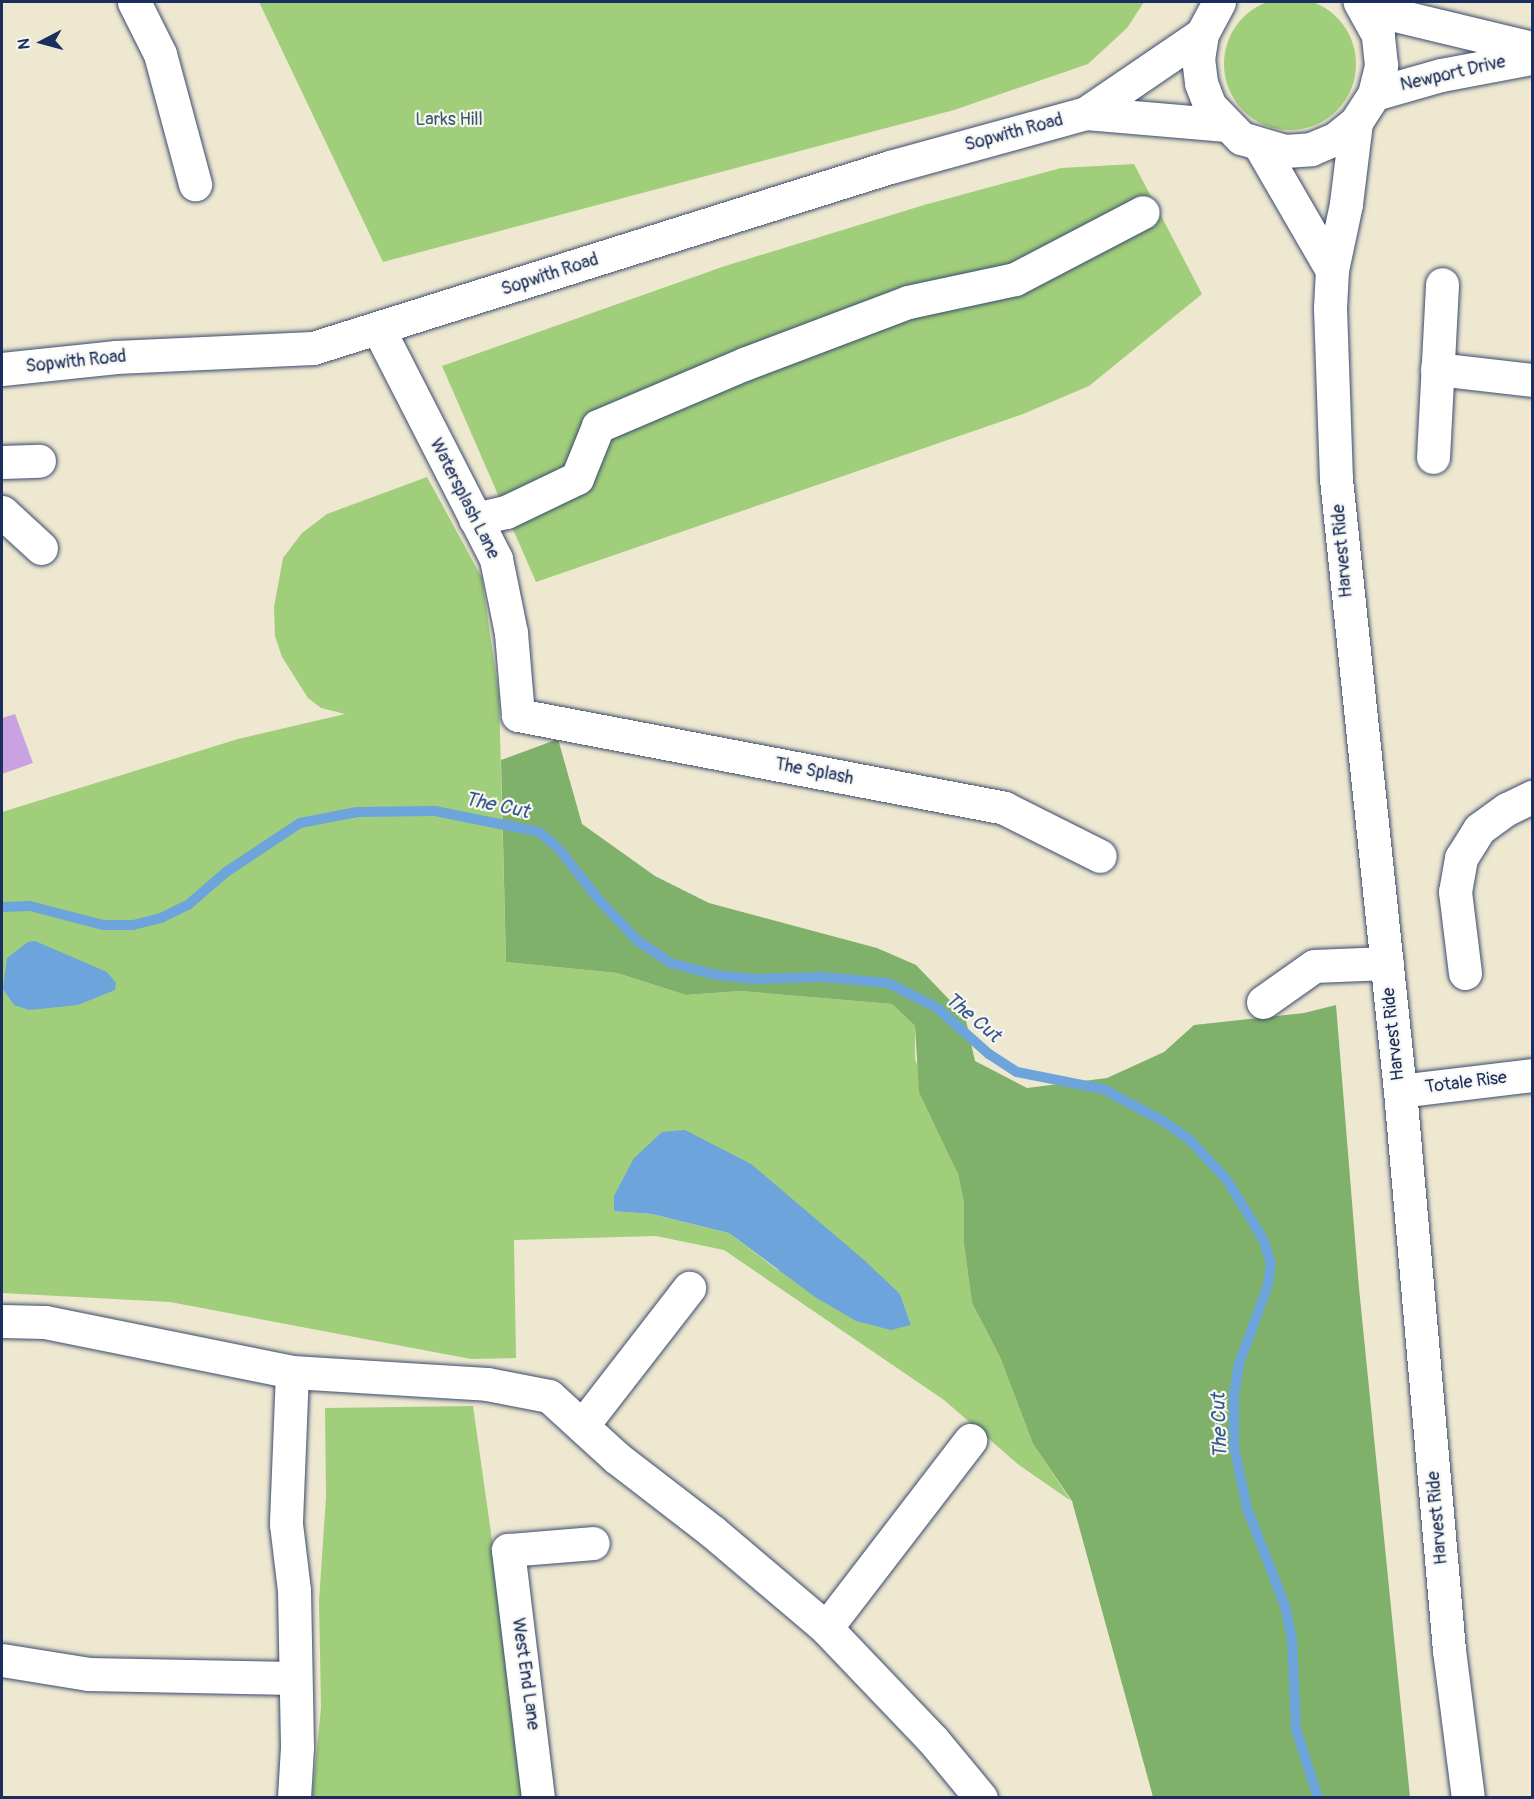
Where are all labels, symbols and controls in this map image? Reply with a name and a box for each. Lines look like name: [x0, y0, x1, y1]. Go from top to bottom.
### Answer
north arrow: [12, 12, 72, 72]
text: N: [14, 37, 35, 50]
street label: Newport Drive: [1398, 51, 1508, 97]
park label: Larks Hill: [415, 109, 483, 131]
street label: Sopwith Road: [962, 109, 1066, 157]
street label: Sopwith Road: [499, 249, 601, 301]
street label: Sopwith Road: [25, 346, 127, 378]
street label: Watersplash Lane: [424, 435, 504, 563]
street label: Harvest Ride: [1328, 503, 1358, 599]
street label: The Splash: [773, 754, 855, 790]
water label: The Cut: [463, 786, 531, 824]
street label: Harvest Ride: [1378, 986, 1410, 1082]
water label: The Cut: [940, 987, 1006, 1047]
street label: Totale Rise: [1424, 1067, 1508, 1099]
water label: The Cut: [1206, 1393, 1232, 1459]
street label: Harvest Ride: [1423, 1470, 1453, 1566]
street label: West End Lane: [506, 1617, 544, 1731]

